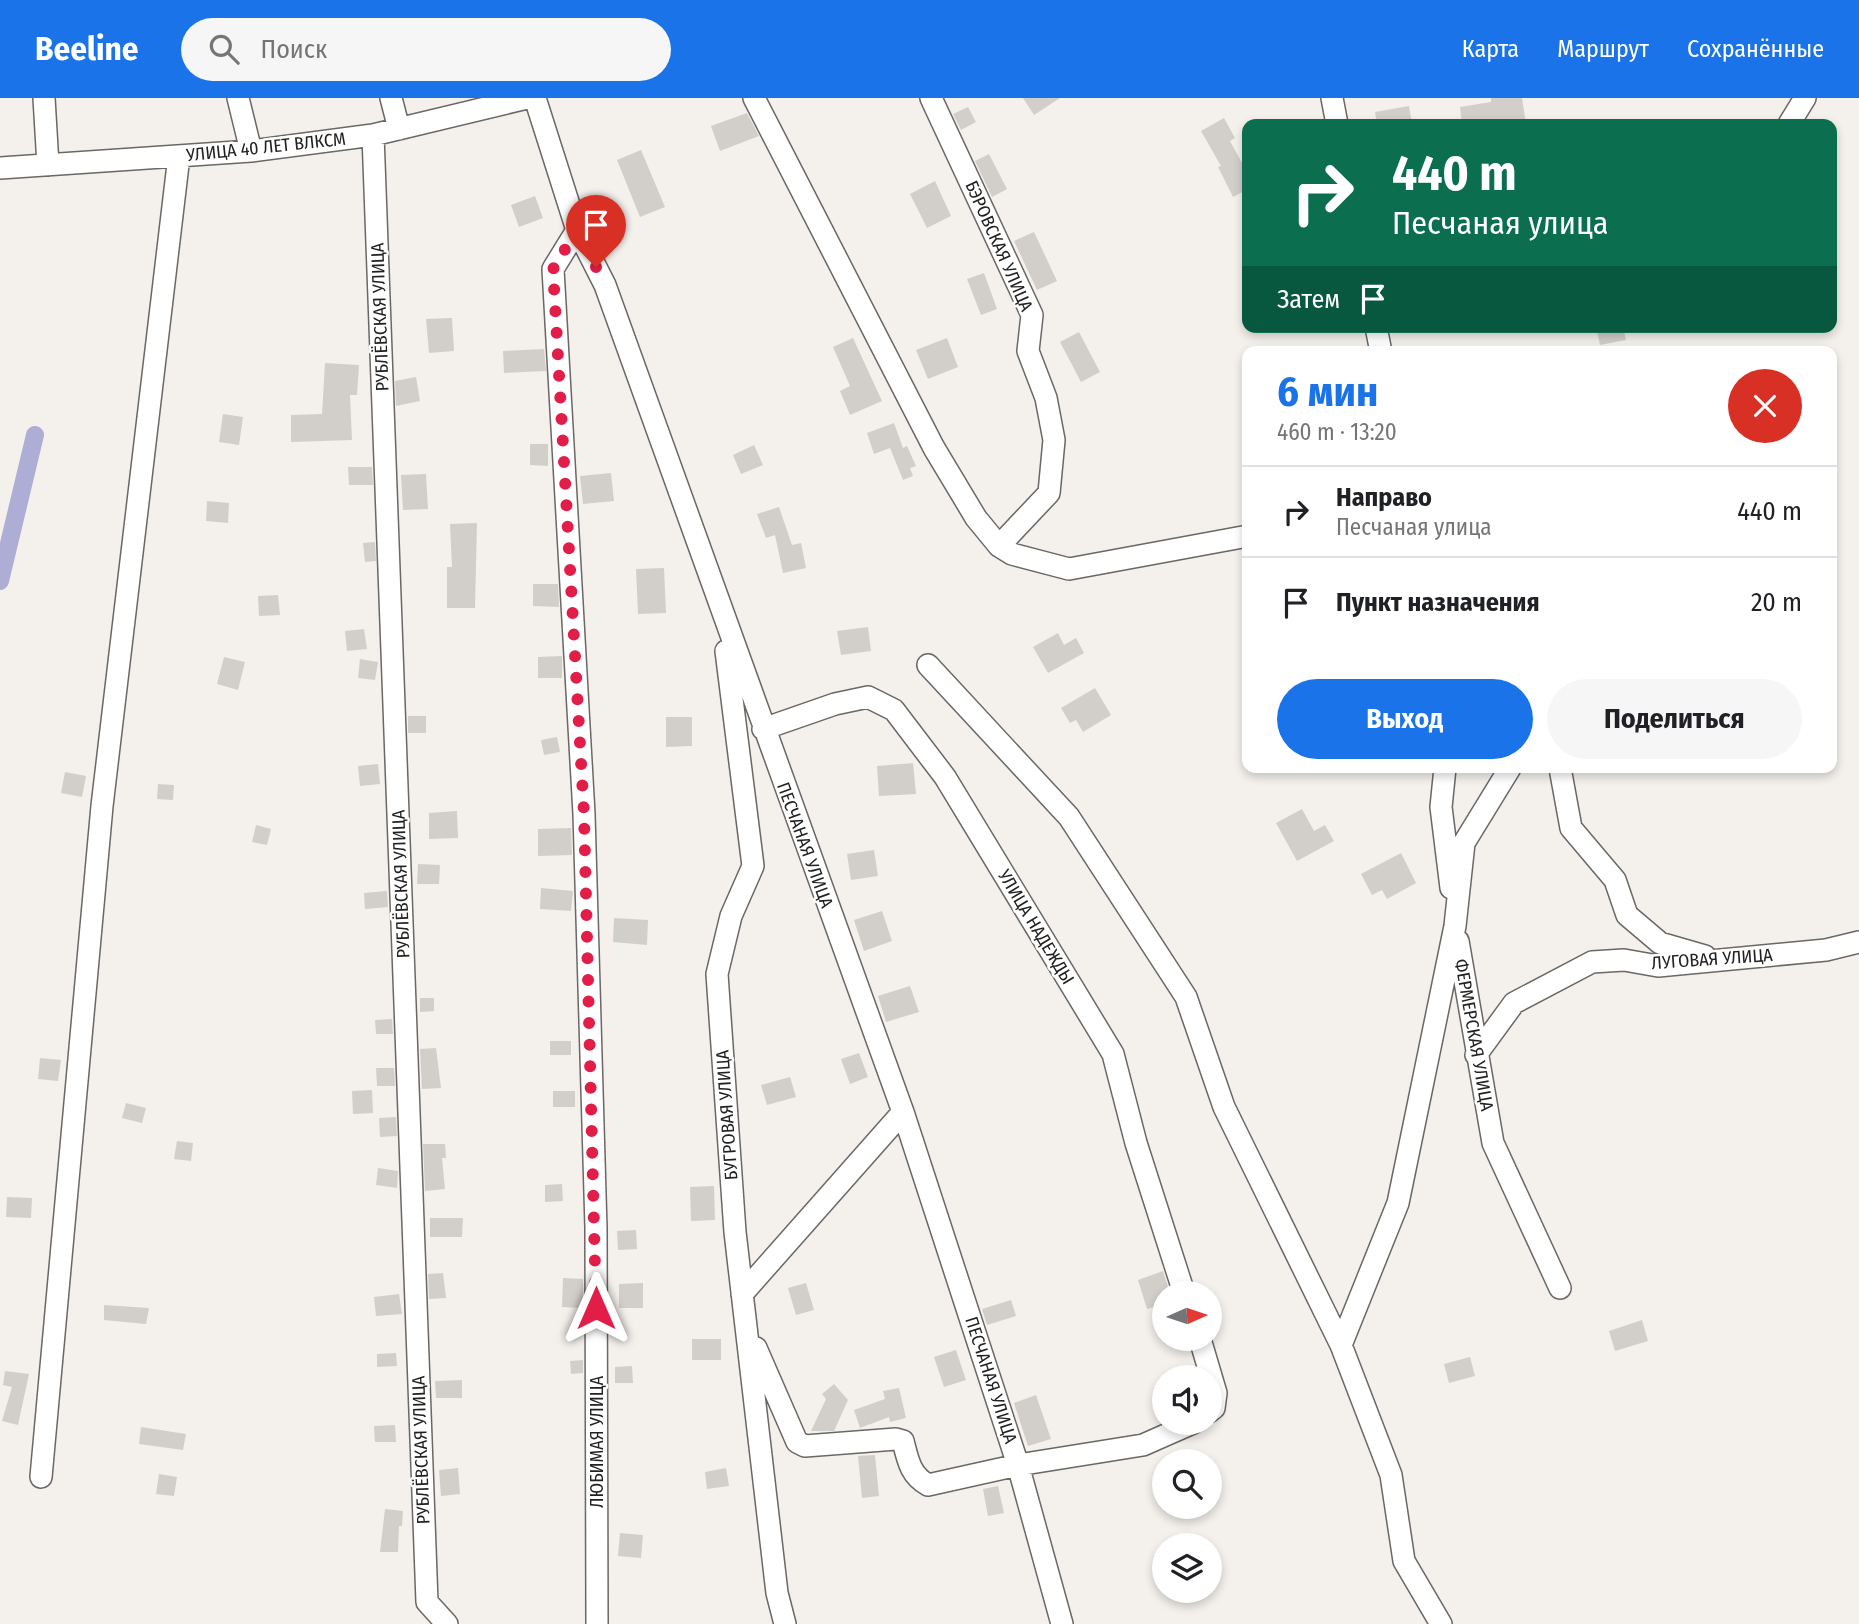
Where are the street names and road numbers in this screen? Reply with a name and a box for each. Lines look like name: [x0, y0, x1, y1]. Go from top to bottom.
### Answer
street label: УЛИЦА 40 ЛЕТ ВЛКСМ: [184, 128, 347, 166]
street label: БЭРОВСКАЯ УЛИЦА: [960, 177, 1038, 315]
street label: РУБЛЁВСКАЯ УЛИЦА: [366, 242, 394, 392]
street label: ПЕСЧАНАЯ УЛИЦА: [772, 779, 838, 911]
street label: РУБЛЁВСКАЯ УЛИЦА: [387, 809, 415, 959]
street label: УЛИЦА НАДЕЖДЫ: [993, 865, 1079, 988]
street label: ЛУГОВАЯ УЛИЦА: [1651, 944, 1774, 974]
street label: ФЕРМЕРСКАЯ УЛИЦА: [1450, 957, 1498, 1113]
street label: БУГРОВАЯ УЛИЦА: [711, 1049, 743, 1181]
street label: ПЕСЧАНАЯ УЛИЦА: [960, 1314, 1022, 1447]
street label: РУБЛЁВСКАЯ УЛИЦА: [407, 1375, 435, 1525]
street label: ЛЮБИМАЯ УЛИЦА: [586, 1375, 608, 1508]

